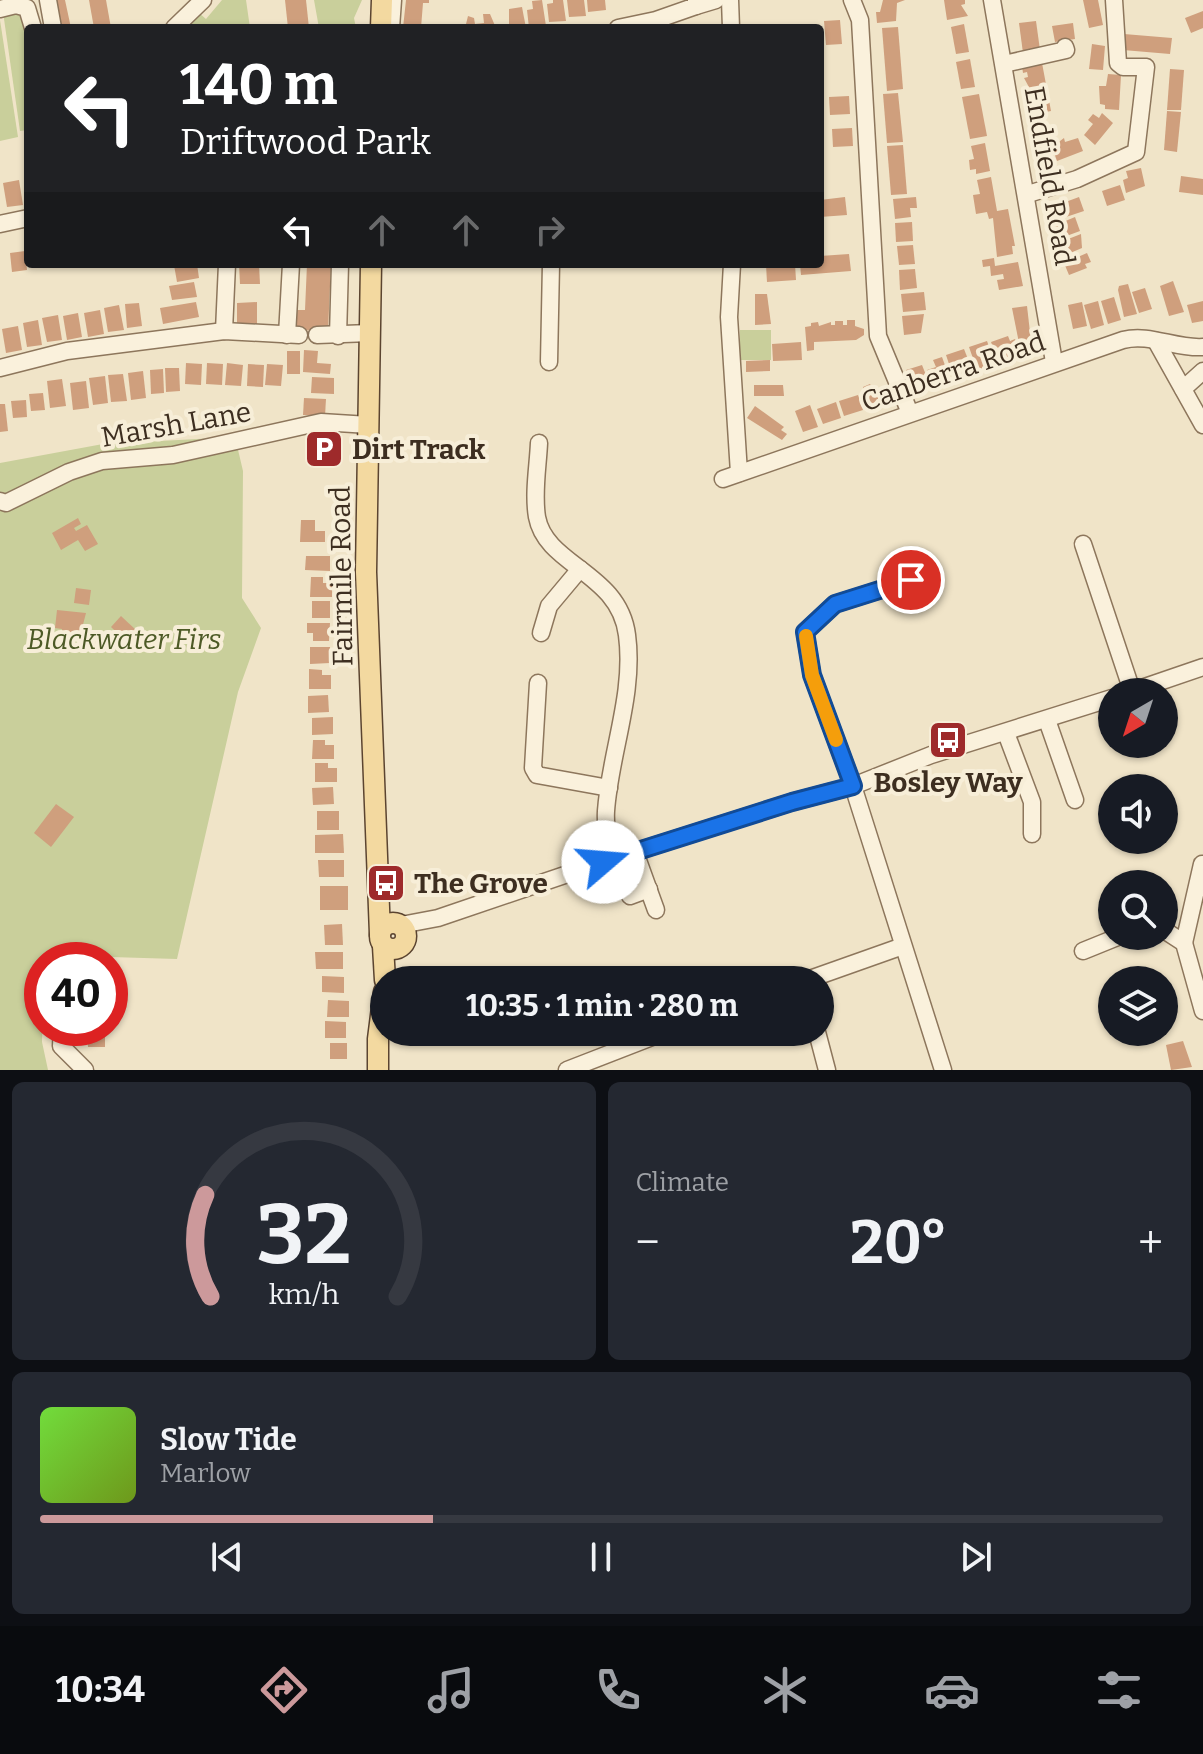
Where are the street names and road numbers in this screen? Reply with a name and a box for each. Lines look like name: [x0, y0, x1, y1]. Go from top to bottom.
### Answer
street label: Endfield Road: [1018, 84, 1081, 268]
street label: Canberra Road: [857, 325, 1049, 418]
street label: Marsh Lane: [99, 395, 254, 454]
street label: Fairmile Road: [323, 485, 360, 666]

